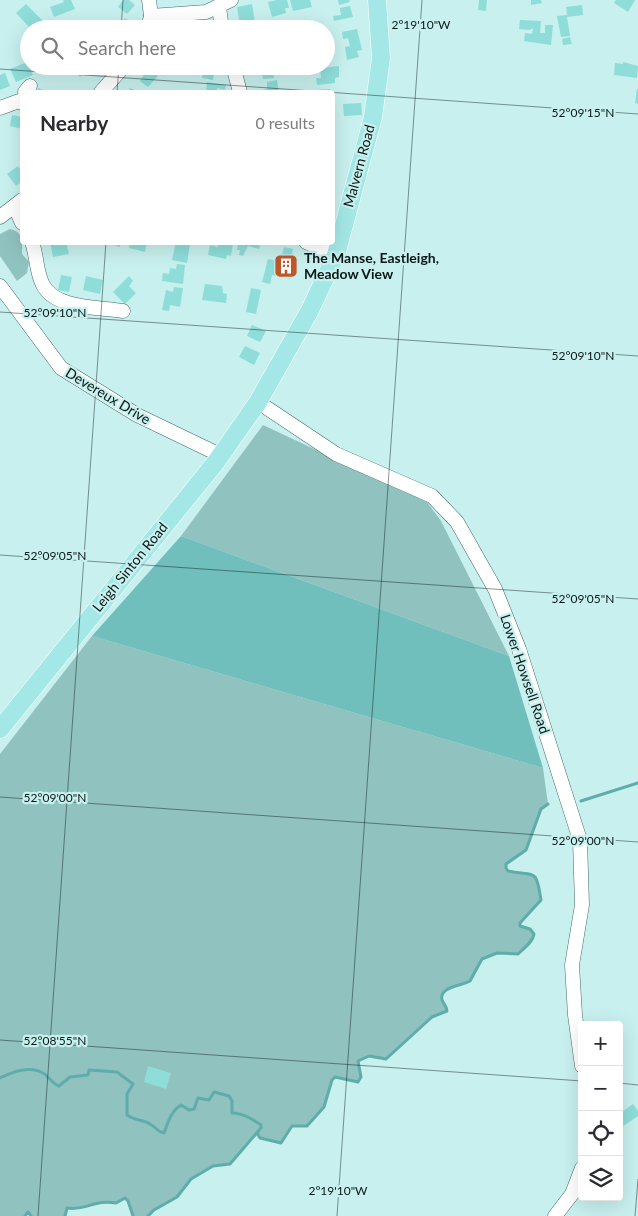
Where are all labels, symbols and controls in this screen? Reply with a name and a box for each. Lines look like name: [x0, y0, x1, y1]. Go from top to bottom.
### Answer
text: 2°19'10"W: [391, 17, 451, 32]
search box: [20, 20, 335, 75]
icon: search: [38, 34, 66, 62]
text: Search here: [78, 36, 176, 59]
text: 52°09'15"N: [552, 105, 614, 120]
text: Nearby: [40, 110, 108, 135]
text: 0 results: [255, 113, 315, 132]
street label: Malvern Road: [339, 123, 378, 209]
place label: The Manse, Eastleigh, Meadow View: [304, 249, 439, 282]
building icon: The Manse, Eastleigh, Meadow View: [273, 253, 299, 279]
text: 52°09'10"N: [24, 305, 86, 320]
text: 52°09'10"N: [552, 348, 614, 363]
street label: Devereux Drive: [63, 364, 154, 428]
street label: Leigh Sinton Road: [88, 519, 171, 615]
text: 52°09'05"N: [24, 548, 86, 563]
text: 52°09'05"N: [552, 591, 614, 606]
street label: Lower Howsell Road: [497, 612, 554, 736]
text: 52°09'00"N: [24, 790, 86, 805]
text: 52°09'00"N: [552, 833, 614, 848]
map controls: [578, 1021, 623, 1201]
button: +: [578, 1021, 623, 1066]
text: 52°08'55"N: [24, 1033, 86, 1048]
button: −: [578, 1066, 623, 1111]
button: locate: [578, 1111, 623, 1156]
button: layers: [578, 1156, 623, 1201]
text: 2°19'10"W: [308, 1183, 368, 1198]

